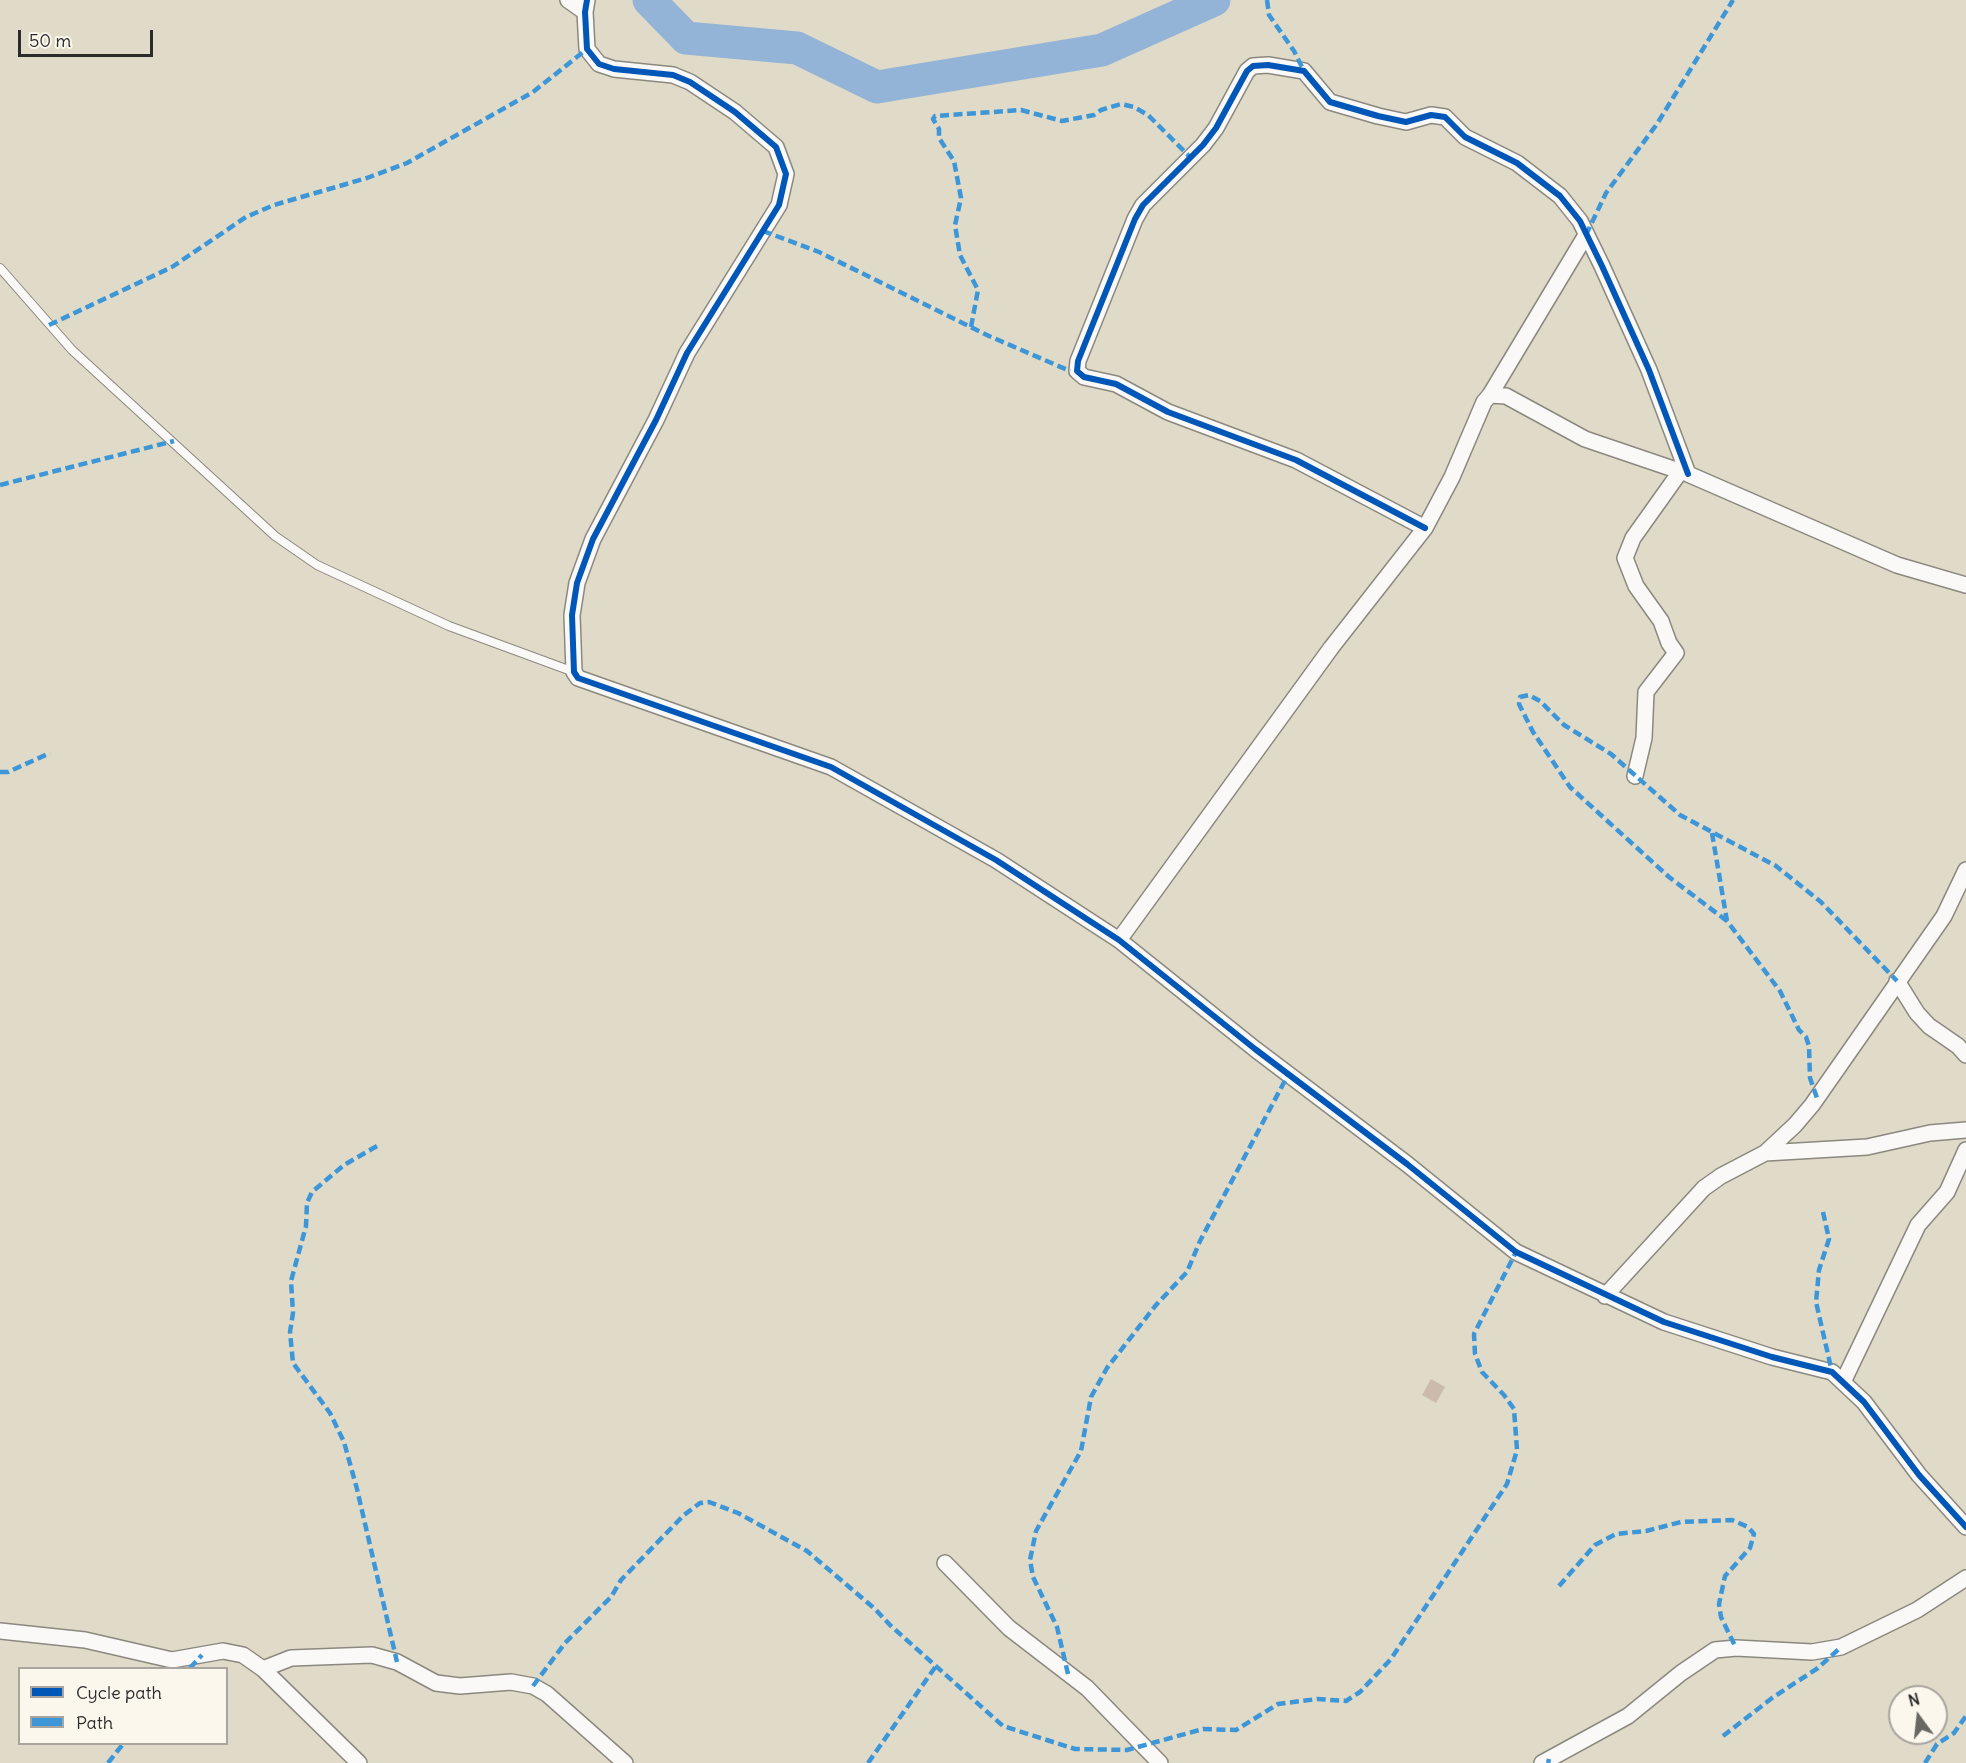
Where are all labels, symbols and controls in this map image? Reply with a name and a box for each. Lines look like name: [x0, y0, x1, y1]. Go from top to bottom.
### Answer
scale bar: [21, 18, 156, 56]
text: 50 m: [29, 29, 71, 52]
legend: [18, 1667, 228, 1745]
text: Cycle path: [76, 1681, 162, 1704]
north arrow: [1888, 1685, 1948, 1745]
text: N: [1906, 1688, 1922, 1711]
text: Path: [76, 1711, 113, 1734]

